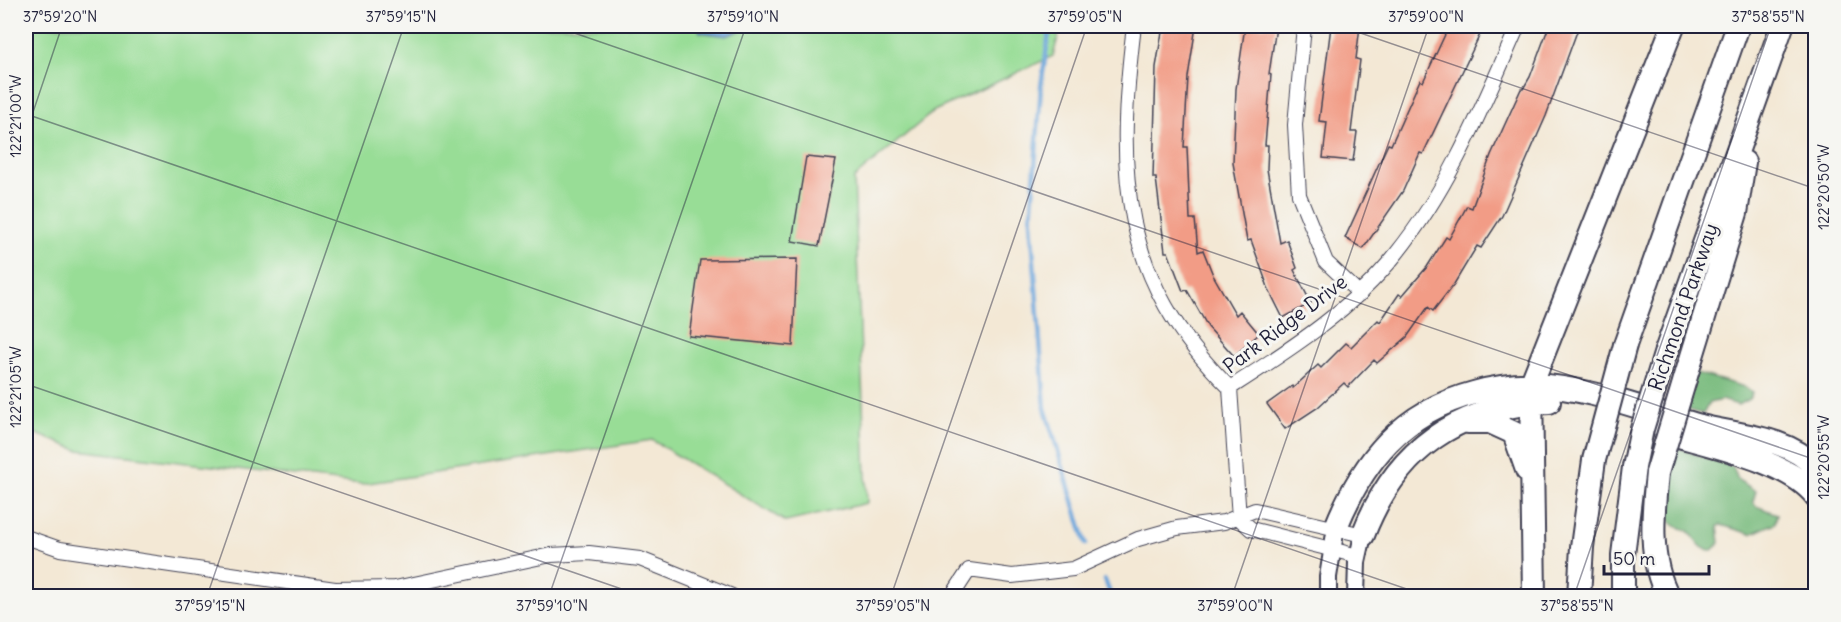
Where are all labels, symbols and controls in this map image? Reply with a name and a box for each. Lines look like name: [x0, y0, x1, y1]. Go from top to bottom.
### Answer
text: 37°59'20"N: [23, 7, 97, 26]
text: 37°59'15"N: [365, 7, 437, 26]
text: 37°59'10"N: [707, 7, 779, 26]
text: 37°59'05"N: [1048, 7, 1122, 26]
text: 37°59'00"N: [1388, 7, 1464, 26]
text: 37°58'55"N: [1731, 7, 1805, 26]
text: 122°21'00"W: [6, 74, 25, 157]
text: 122°20'50"W: [1814, 144, 1833, 230]
street label: Richmond Parkway: [1642, 220, 1723, 394]
street label: Park Ridge Drive: [1218, 269, 1352, 378]
text: 122°21'05"W: [6, 346, 25, 428]
text: 122°20'55"W: [1814, 414, 1833, 499]
scale bar: [1604, 538, 1709, 576]
text: 50 m: [1613, 547, 1655, 570]
text: 37°59'15"N: [174, 596, 246, 615]
text: 37°59'10"N: [516, 596, 588, 615]
text: 37°59'05"N: [856, 596, 930, 615]
text: 37°59'00"N: [1197, 596, 1273, 615]
text: 37°58'55"N: [1540, 596, 1614, 615]

